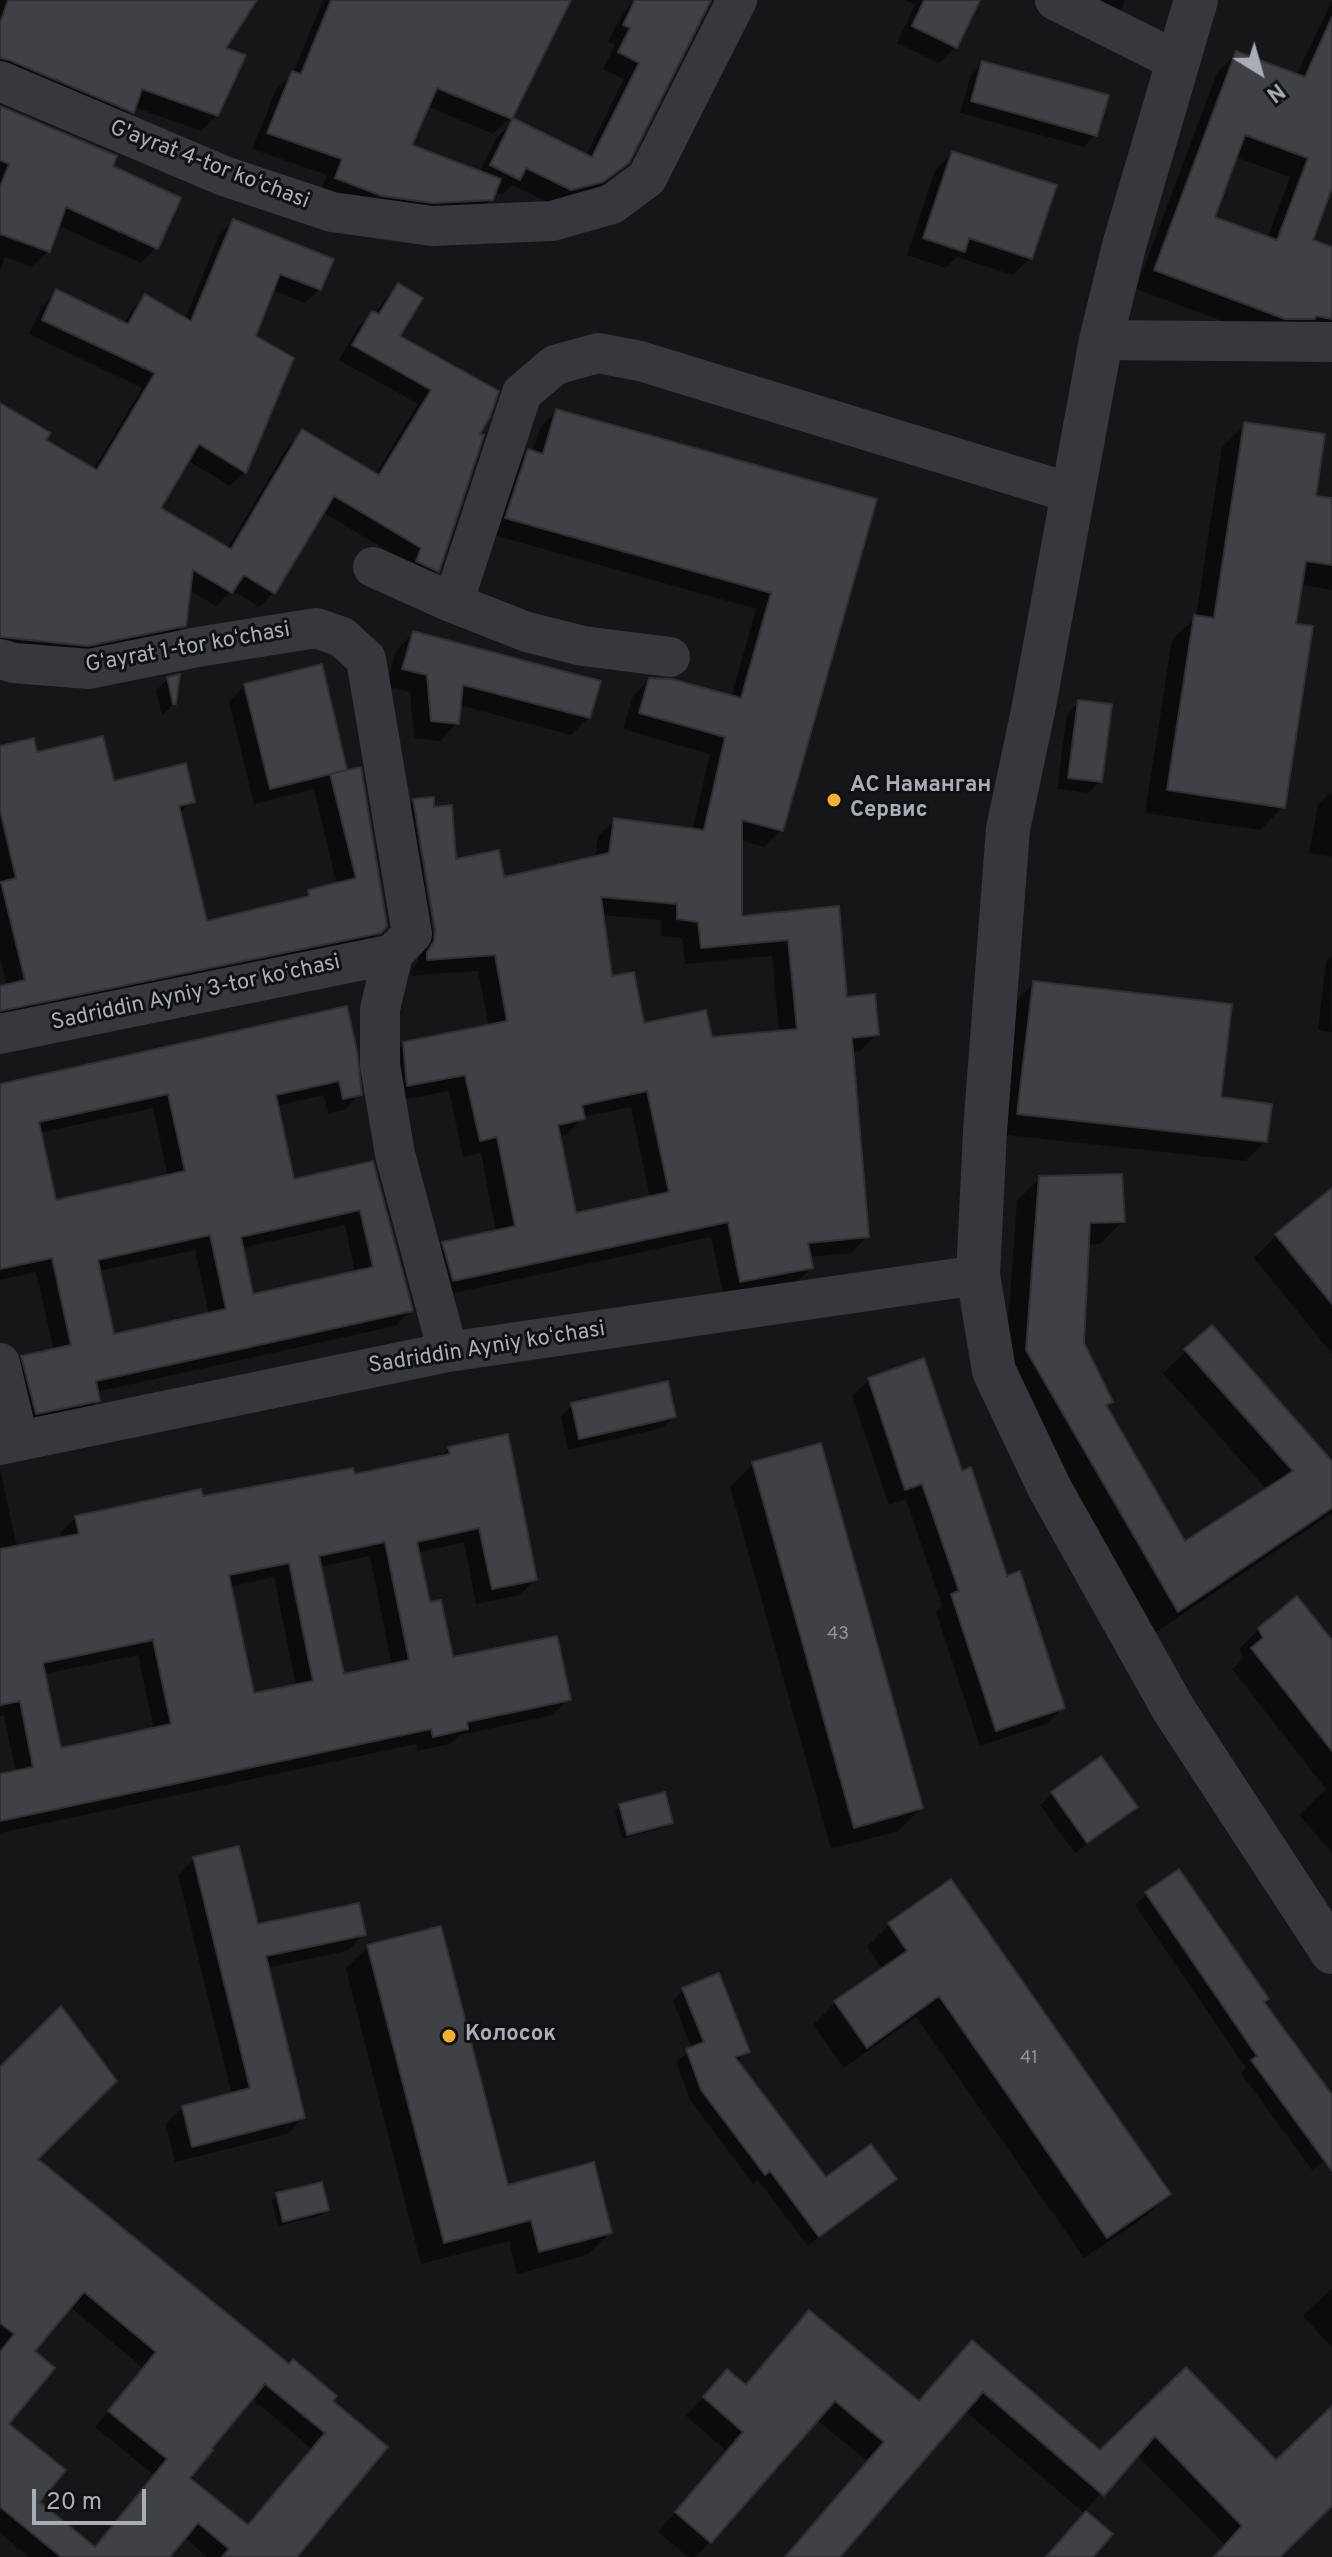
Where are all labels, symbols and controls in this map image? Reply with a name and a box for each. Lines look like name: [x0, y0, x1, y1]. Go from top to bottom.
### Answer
north arrow: [1220, 32, 1300, 112]
text: N: [1260, 76, 1289, 107]
street label: G'ayrat 4-tor koʻchasi: [106, 116, 312, 216]
street label: Gʻayrat 1-tor koʻchasi: [84, 618, 292, 680]
place label: АС Наманган Сервис: [850, 774, 991, 826]
marker: АС Наманган Сервис: [825, 791, 843, 809]
street label: Sadriddin Ayniy 3-tor koʻchasi: [49, 950, 343, 1038]
street label: Sadriddin Ayniy koʻchasi: [367, 1317, 607, 1381]
house number: 43: [827, 1624, 849, 1646]
place label: Колосок: [465, 2023, 556, 2049]
marker: Колосок: [440, 2027, 458, 2045]
house number: 41: [1020, 2048, 1038, 2070]
scale bar: [36, 2473, 150, 2523]
text: 20 m: [46, 2488, 102, 2518]

